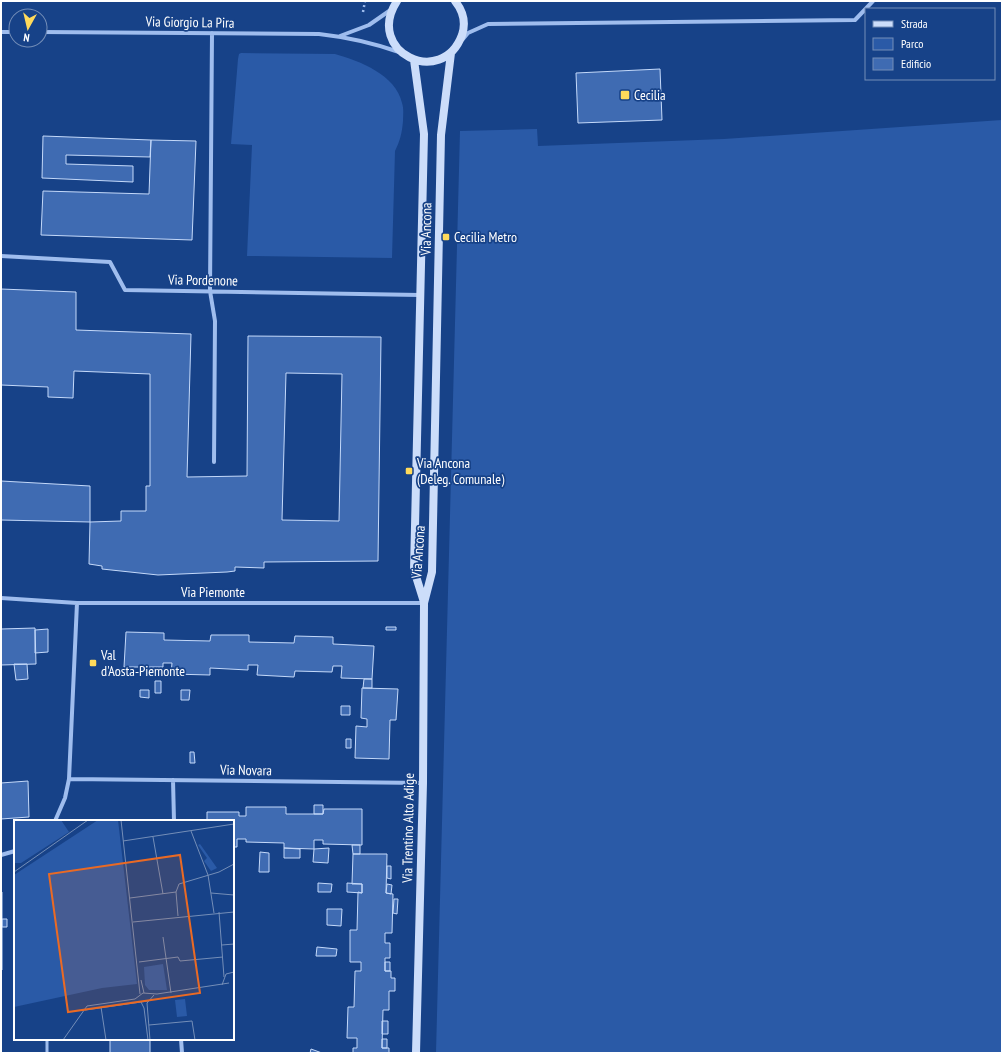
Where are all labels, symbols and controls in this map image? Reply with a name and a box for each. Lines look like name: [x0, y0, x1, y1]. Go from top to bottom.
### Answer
north arrow: [8, 8, 48, 48]
legend: [865, 8, 995, 80]
street label: Via Giorgio La Pira: [144, 12, 235, 32]
text: Strada: [901, 16, 928, 31]
text: N: [23, 31, 31, 45]
text: Parco: [901, 36, 923, 51]
text: Edificio: [901, 56, 931, 71]
place label: Cecilia: [634, 86, 666, 104]
marker: Cecilia: [619, 89, 631, 101]
street label: Via Ancona: [417, 202, 435, 257]
place label: Cecilia Metro: [454, 228, 517, 246]
marker: Cecilia Metro: [441, 232, 451, 242]
street label: Via Pordenone: [167, 270, 238, 290]
place label: Via Ancona (Deleg. Comunale): [416, 454, 505, 488]
marker: Via Ancona (Deleg. Comunale): [404, 466, 414, 476]
street label: Via Ancona: [407, 525, 429, 580]
street label: Via Piemonte: [180, 583, 245, 601]
place label: Val d'Aosta-Piemonte: [100, 646, 185, 680]
marker: Val d'Aosta-Piemonte: [88, 658, 98, 668]
street label: Via Novara: [219, 761, 272, 779]
street label: Via Trentino Alto Adige: [398, 773, 418, 884]
inset map: [14, 820, 234, 1040]

